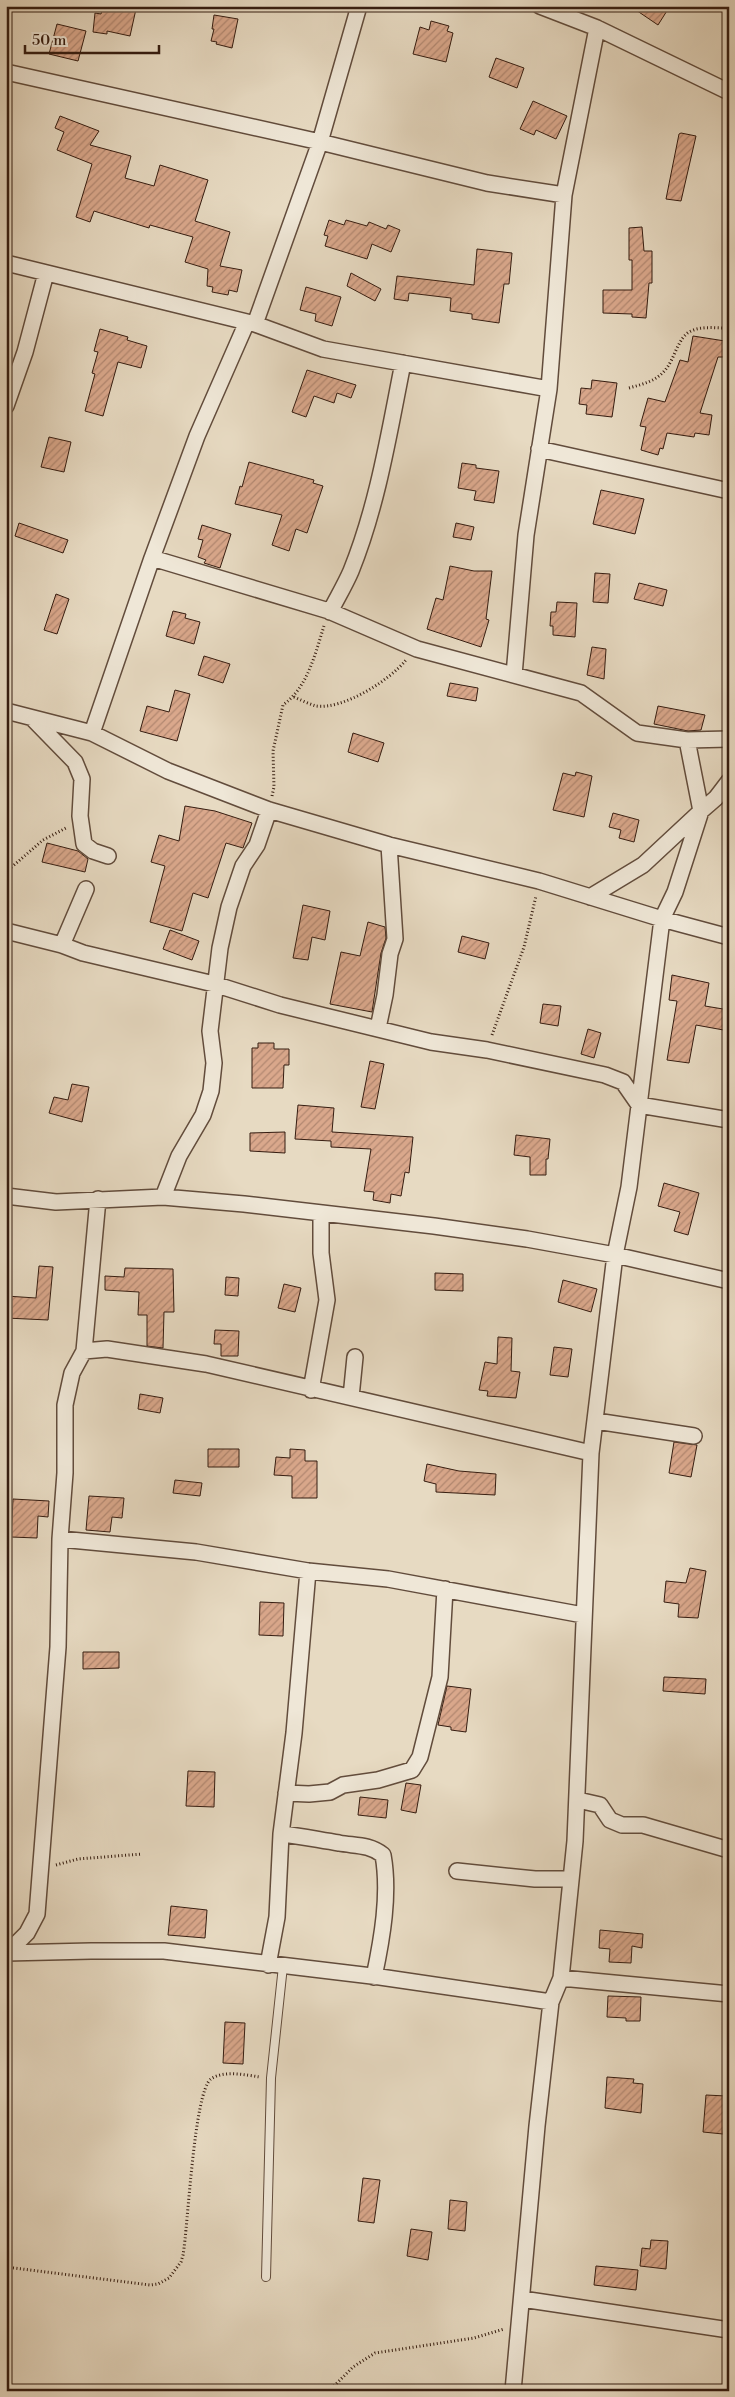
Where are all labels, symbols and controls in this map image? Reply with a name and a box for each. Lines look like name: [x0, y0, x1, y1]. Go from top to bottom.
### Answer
scale bar: [25, 22, 159, 54]
text: 50 m: [32, 31, 66, 50]

